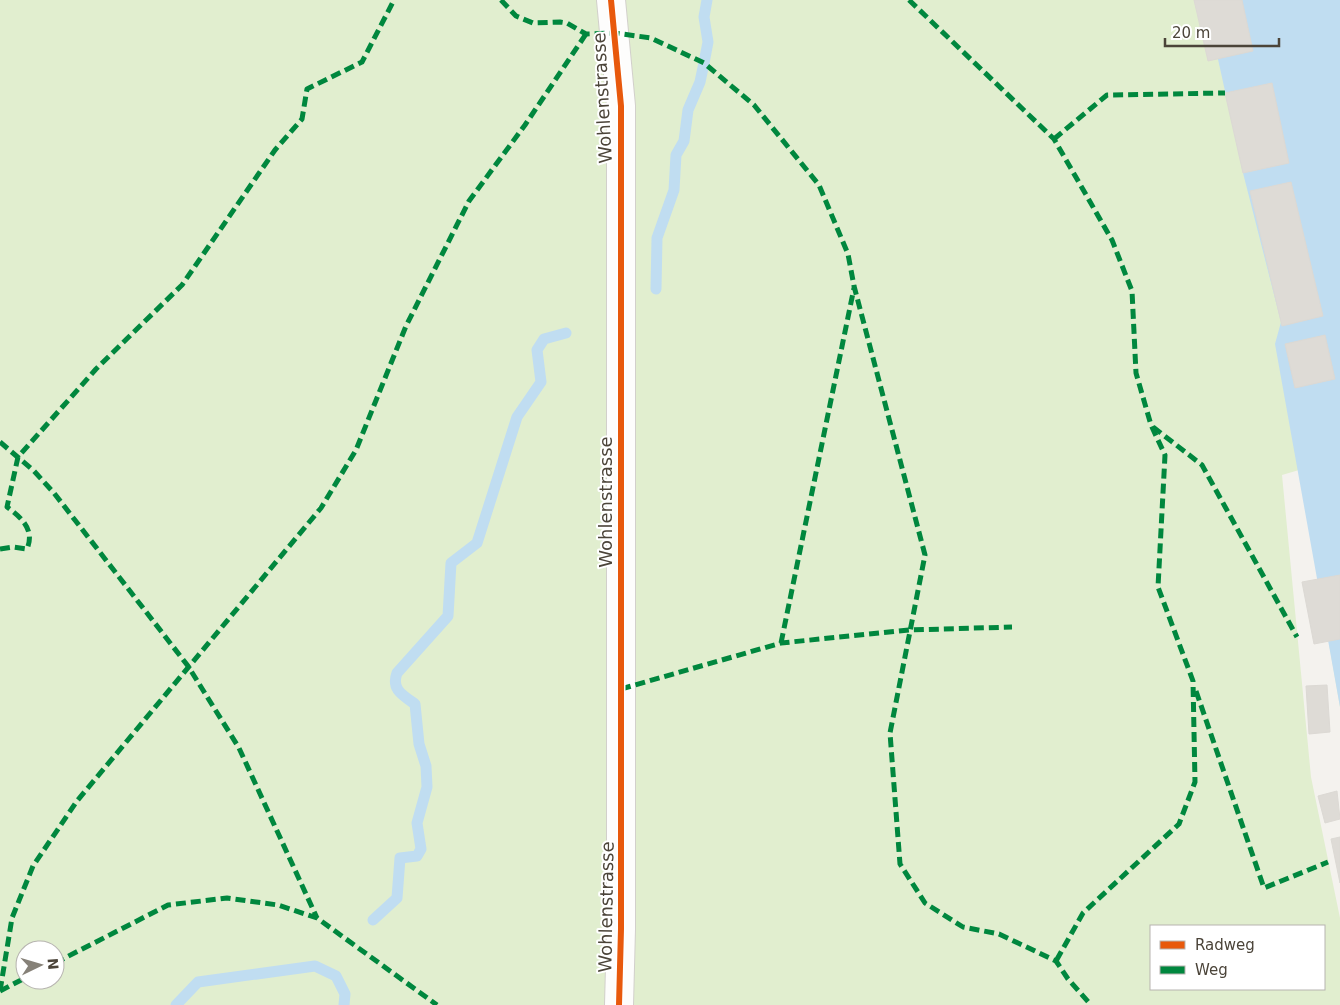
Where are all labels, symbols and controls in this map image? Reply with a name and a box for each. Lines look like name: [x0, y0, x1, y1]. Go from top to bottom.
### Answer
scale bar: [1165, 15, 1279, 47]
text: 20 m: [1172, 24, 1210, 42]
street label: Wohlenstrasse: [588, 32, 616, 164]
street label: Wohlenstrasse: [595, 436, 616, 568]
street label: Wohlenstrasse: [594, 841, 618, 973]
legend: [1150, 925, 1325, 990]
text: Radweg: [1195, 936, 1255, 954]
north arrow: [15, 940, 65, 990]
text: N: [44, 957, 61, 970]
text: Weg: [1195, 961, 1228, 979]

